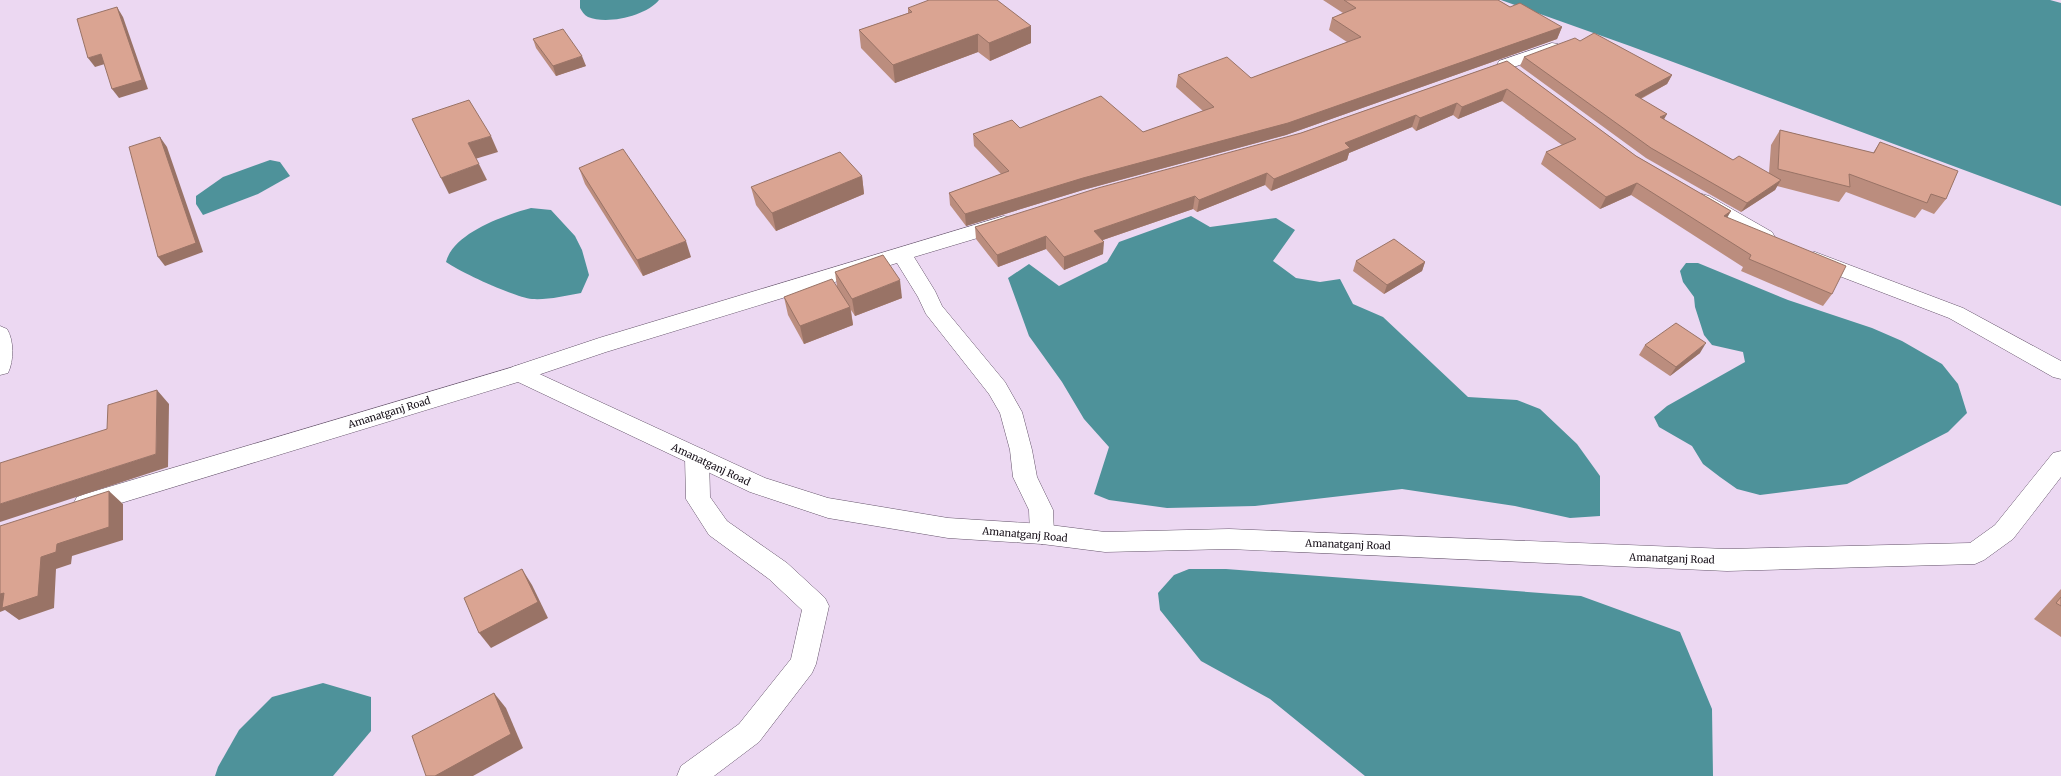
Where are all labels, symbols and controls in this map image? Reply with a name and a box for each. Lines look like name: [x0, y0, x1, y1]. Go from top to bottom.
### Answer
street label: Amanatganj Road: [345, 394, 432, 431]
street label: Amanatganj Road: [668, 440, 752, 488]
street label: Amanatganj Road: [981, 524, 1068, 545]
street label: Amanatganj Road: [1304, 536, 1391, 552]
street label: Amanatganj Road: [1628, 550, 1715, 566]

